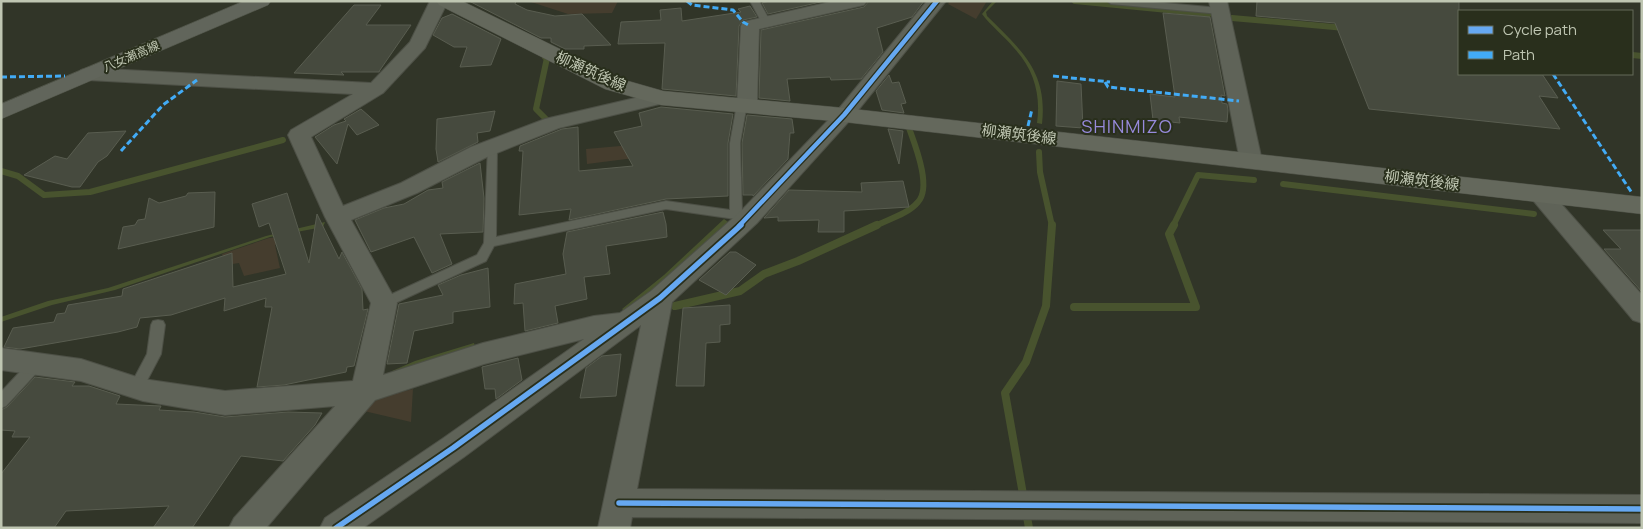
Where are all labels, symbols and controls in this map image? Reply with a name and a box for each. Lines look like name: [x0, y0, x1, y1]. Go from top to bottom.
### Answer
legend: [1458, 10, 1633, 75]
text: Cycle path: [1503, 19, 1577, 40]
street label: 八女瀬高線: [100, 36, 162, 76]
text: Path: [1503, 44, 1535, 65]
street label: 柳瀬筑後線: [552, 46, 630, 96]
district label: SHINMIZO: [1081, 114, 1173, 138]
street label: 柳瀬筑後線: [980, 119, 1058, 149]
street label: 柳瀬筑後線: [1383, 165, 1461, 195]

